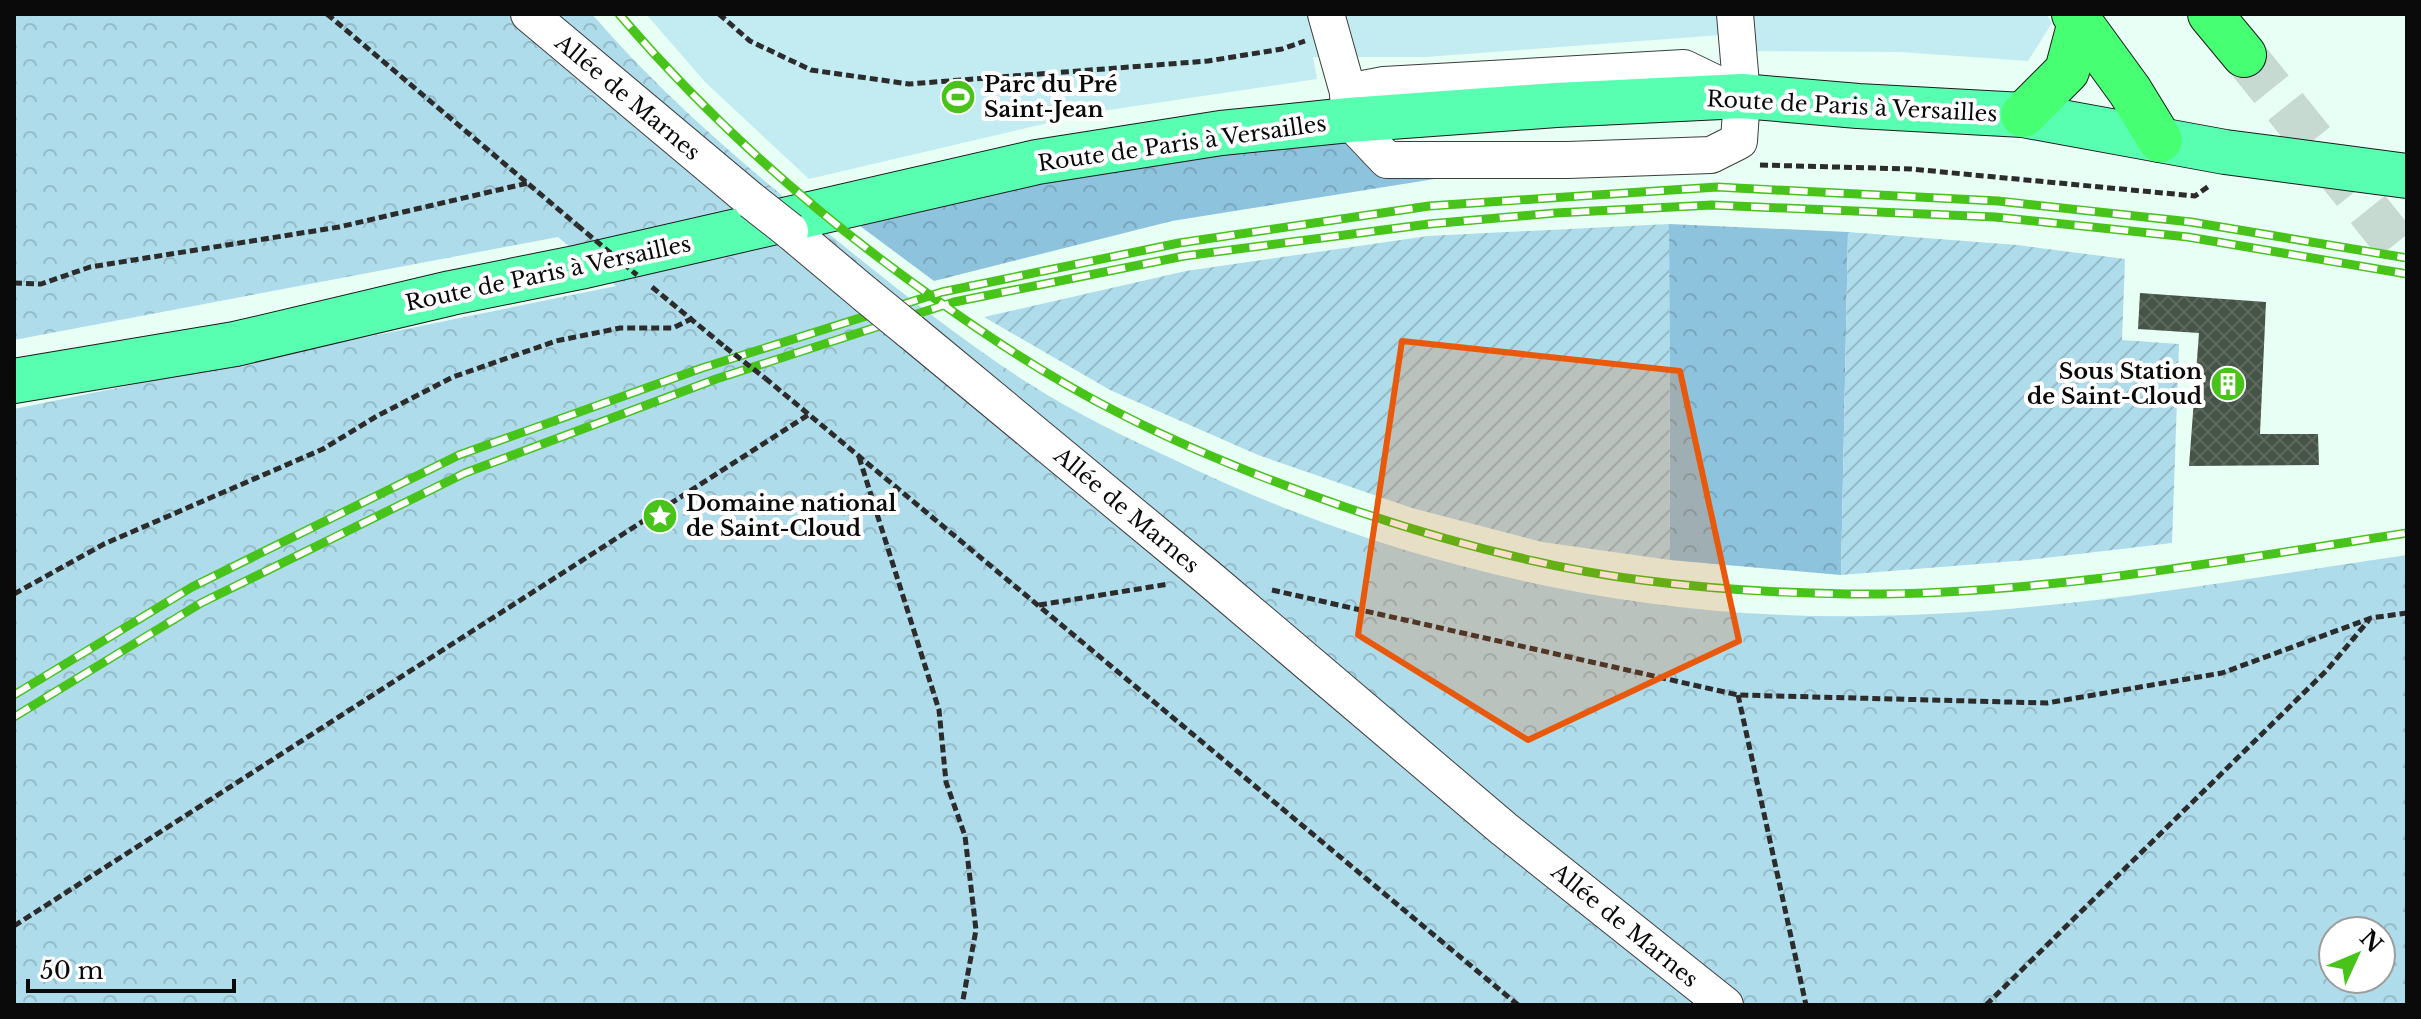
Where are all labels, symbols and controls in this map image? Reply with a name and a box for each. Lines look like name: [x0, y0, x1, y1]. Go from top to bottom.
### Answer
street label: Allée de Marnes: [549, 28, 706, 166]
place label: Parc du Pré Saint-Jean: [984, 71, 1118, 123]
sports icon: Parc du Pré Saint-Jean: [939, 78, 977, 116]
street label: Route de Paris à Versailles: [1706, 85, 1998, 128]
street label: Route de Paris à Versailles: [1036, 110, 1328, 177]
street label: Route de Paris à Versailles: [403, 230, 693, 317]
place label: Sous Station de Saint-Cloud: [2027, 358, 2202, 410]
building icon: Sous Station de Saint-Cloud: [2209, 365, 2247, 403]
street label: Allée de Marnes: [1048, 441, 1205, 579]
place label: Domaine national de Saint-Cloud: [686, 490, 896, 542]
place icon: Domaine national de Saint-Cloud: [641, 497, 679, 535]
street label: Allée de Marnes: [1545, 857, 1704, 993]
north arrow: [2317, 915, 2397, 995]
text: N: [2354, 925, 2388, 958]
scale bar: [28, 943, 234, 993]
text: 50 m: [40, 956, 104, 985]

